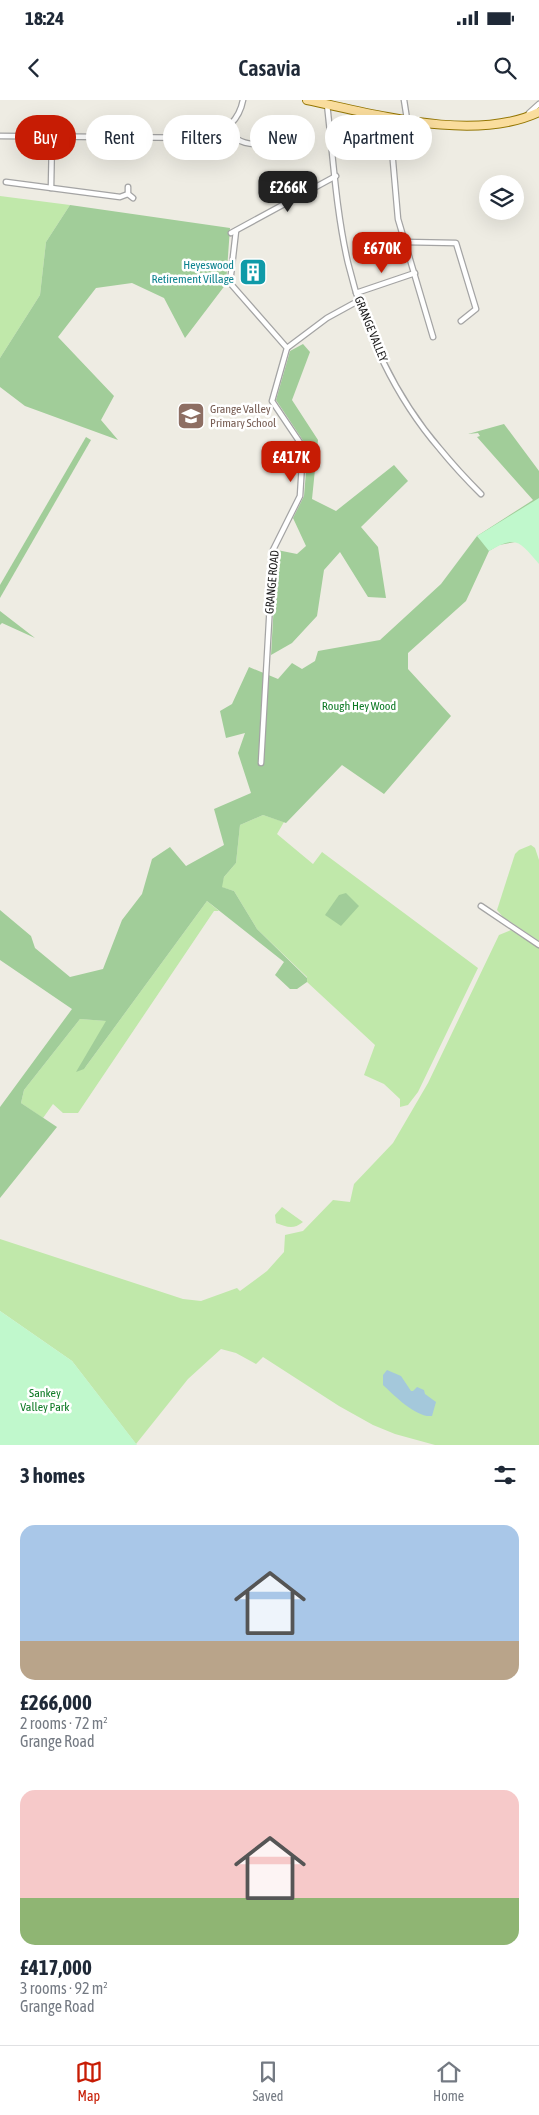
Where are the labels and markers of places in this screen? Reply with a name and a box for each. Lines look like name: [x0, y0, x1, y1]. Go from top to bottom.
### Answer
pin: £266K: [253, 170, 323, 213]
pin: £670K: [347, 232, 417, 274]
building icon: Heyeswood Retirement Village: [238, 257, 268, 287]
place label: Heyeswood Retirement Village: [151, 258, 234, 286]
school or university icon: Grange Valley Primary School: [176, 401, 206, 431]
place label: Grange Valley Primary School: [210, 402, 277, 430]
pin: £417K: [256, 440, 326, 483]

